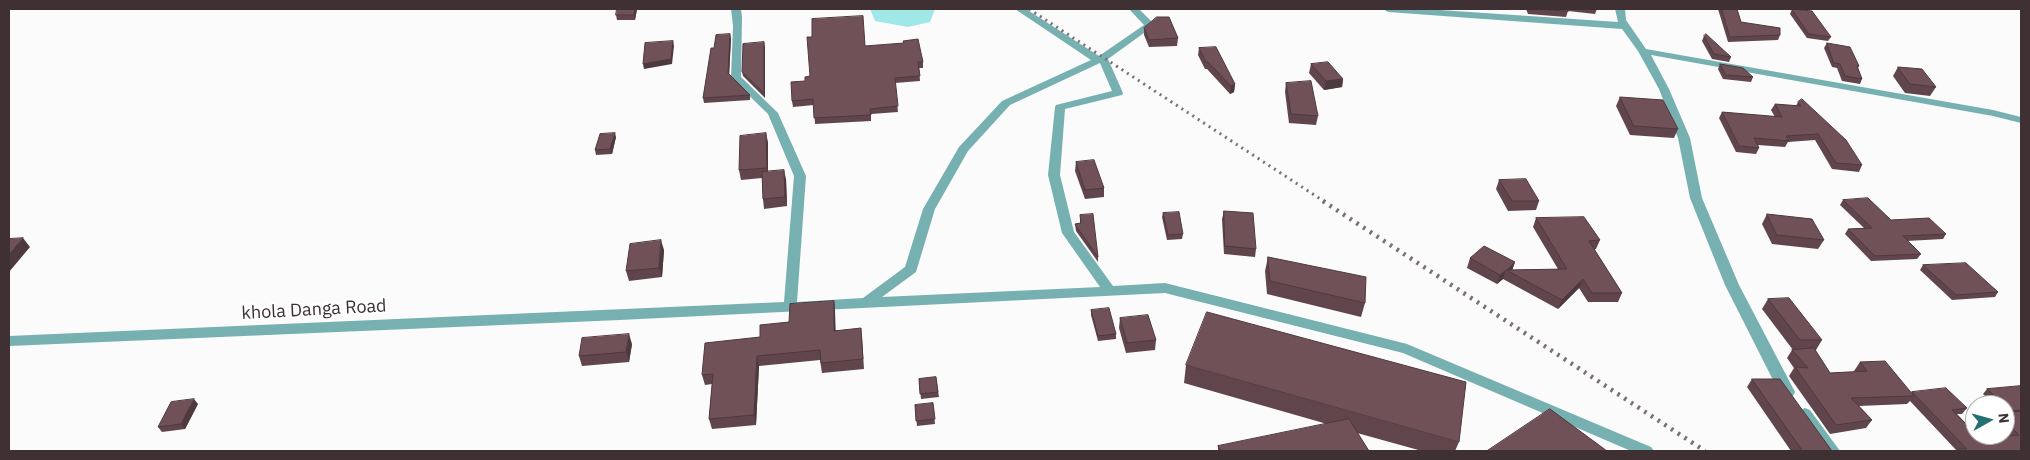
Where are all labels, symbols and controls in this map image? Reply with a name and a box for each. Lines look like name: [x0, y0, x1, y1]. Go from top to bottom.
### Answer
street label: khola Danga Road: [241, 295, 387, 325]
north arrow: [1965, 395, 2015, 445]
text: N: [1994, 412, 2013, 424]

